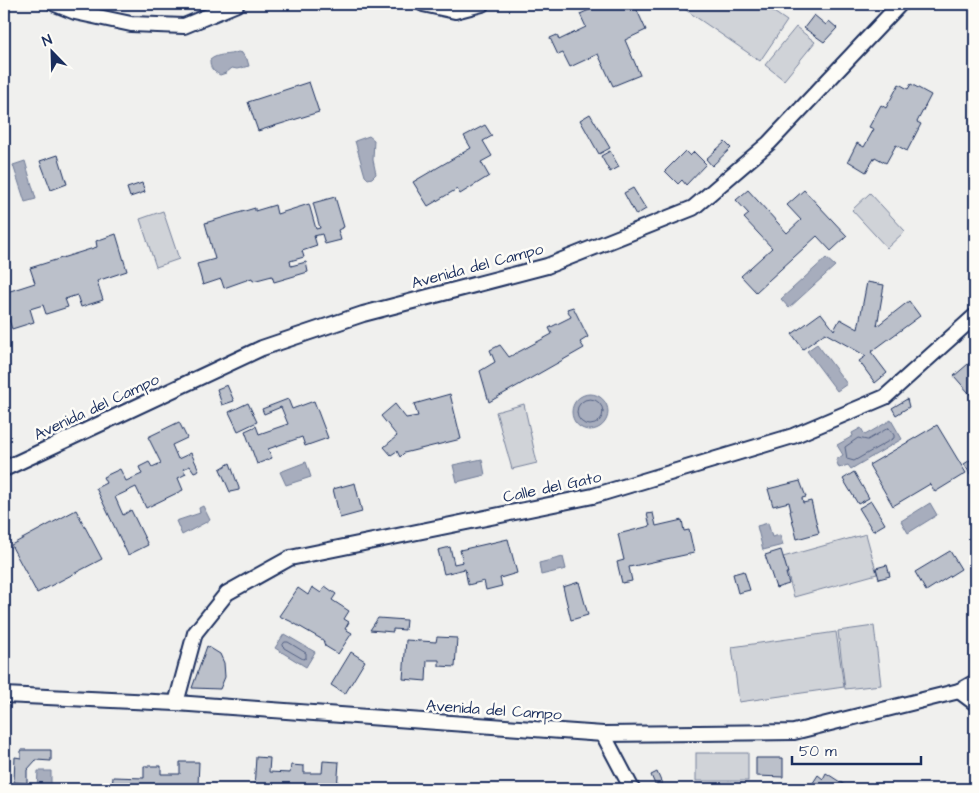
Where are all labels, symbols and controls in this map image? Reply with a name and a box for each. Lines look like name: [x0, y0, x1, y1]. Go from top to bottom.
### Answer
north arrow: [28, 28, 78, 78]
text: N: [39, 30, 55, 52]
street label: Avenida del Campo: [409, 238, 546, 294]
street label: Avenida del Campo: [30, 368, 163, 446]
street label: Calle del Gato: [501, 466, 603, 508]
street label: Avenida del Campo: [425, 694, 563, 726]
scale bar: [792, 733, 920, 765]
text: 50 m: [799, 741, 837, 762]

